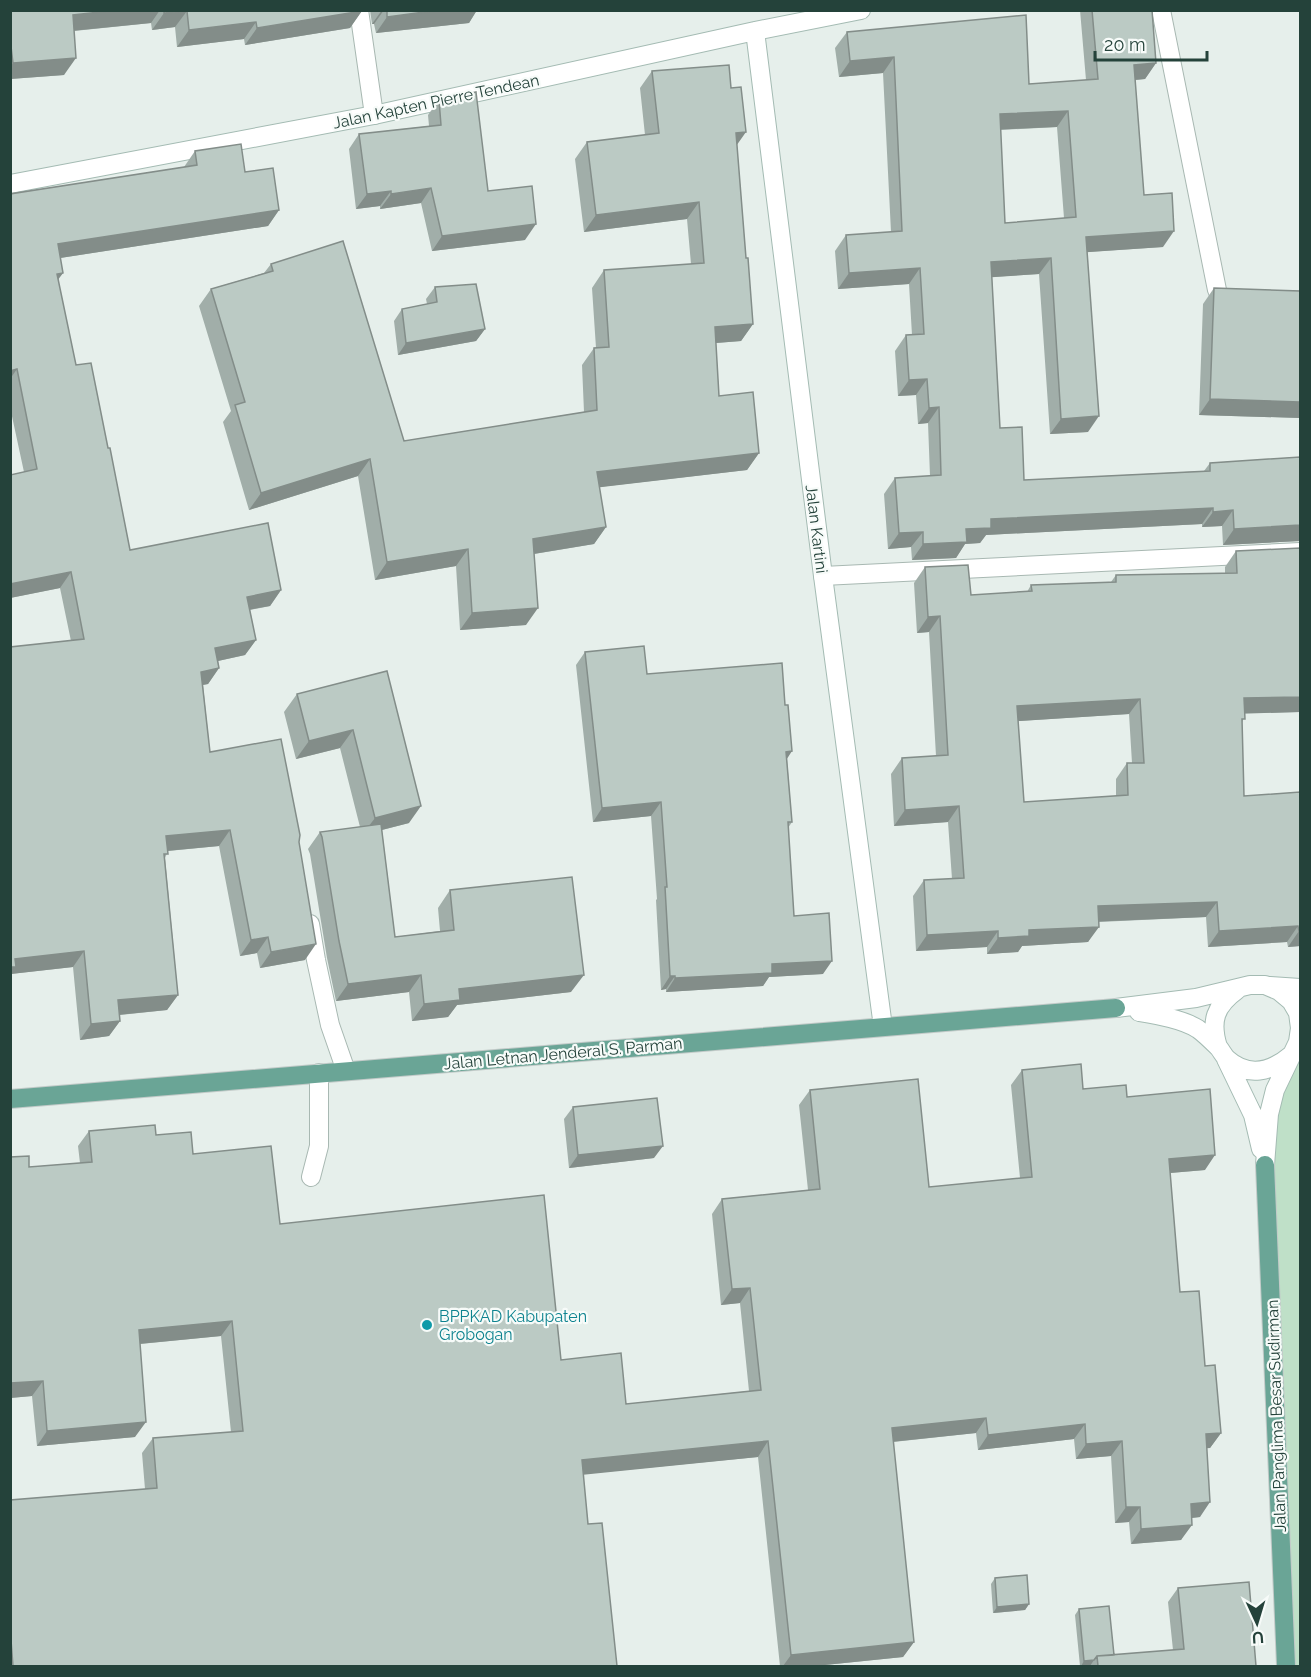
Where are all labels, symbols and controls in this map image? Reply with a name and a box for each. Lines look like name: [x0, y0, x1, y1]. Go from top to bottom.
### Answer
scale bar: [1095, 24, 1208, 62]
text: 20 m: [1104, 34, 1146, 55]
street label: Jalan Kapten Pierre Tendean: [331, 70, 541, 133]
street label: Jalan Kartini: [802, 484, 831, 574]
street label: Jalan Letnan Jenderal S. Parman: [443, 1034, 683, 1073]
street label: Jalan Panglima Besar Sudirman: [1263, 1299, 1290, 1533]
place label: BPPKAD Kabupaten Grobogan: [439, 1307, 587, 1344]
marker: BPPKAD Kabupaten Grobogan: [420, 1318, 434, 1332]
north arrow: [1227, 1593, 1287, 1653]
text: U: [1251, 1628, 1265, 1647]

